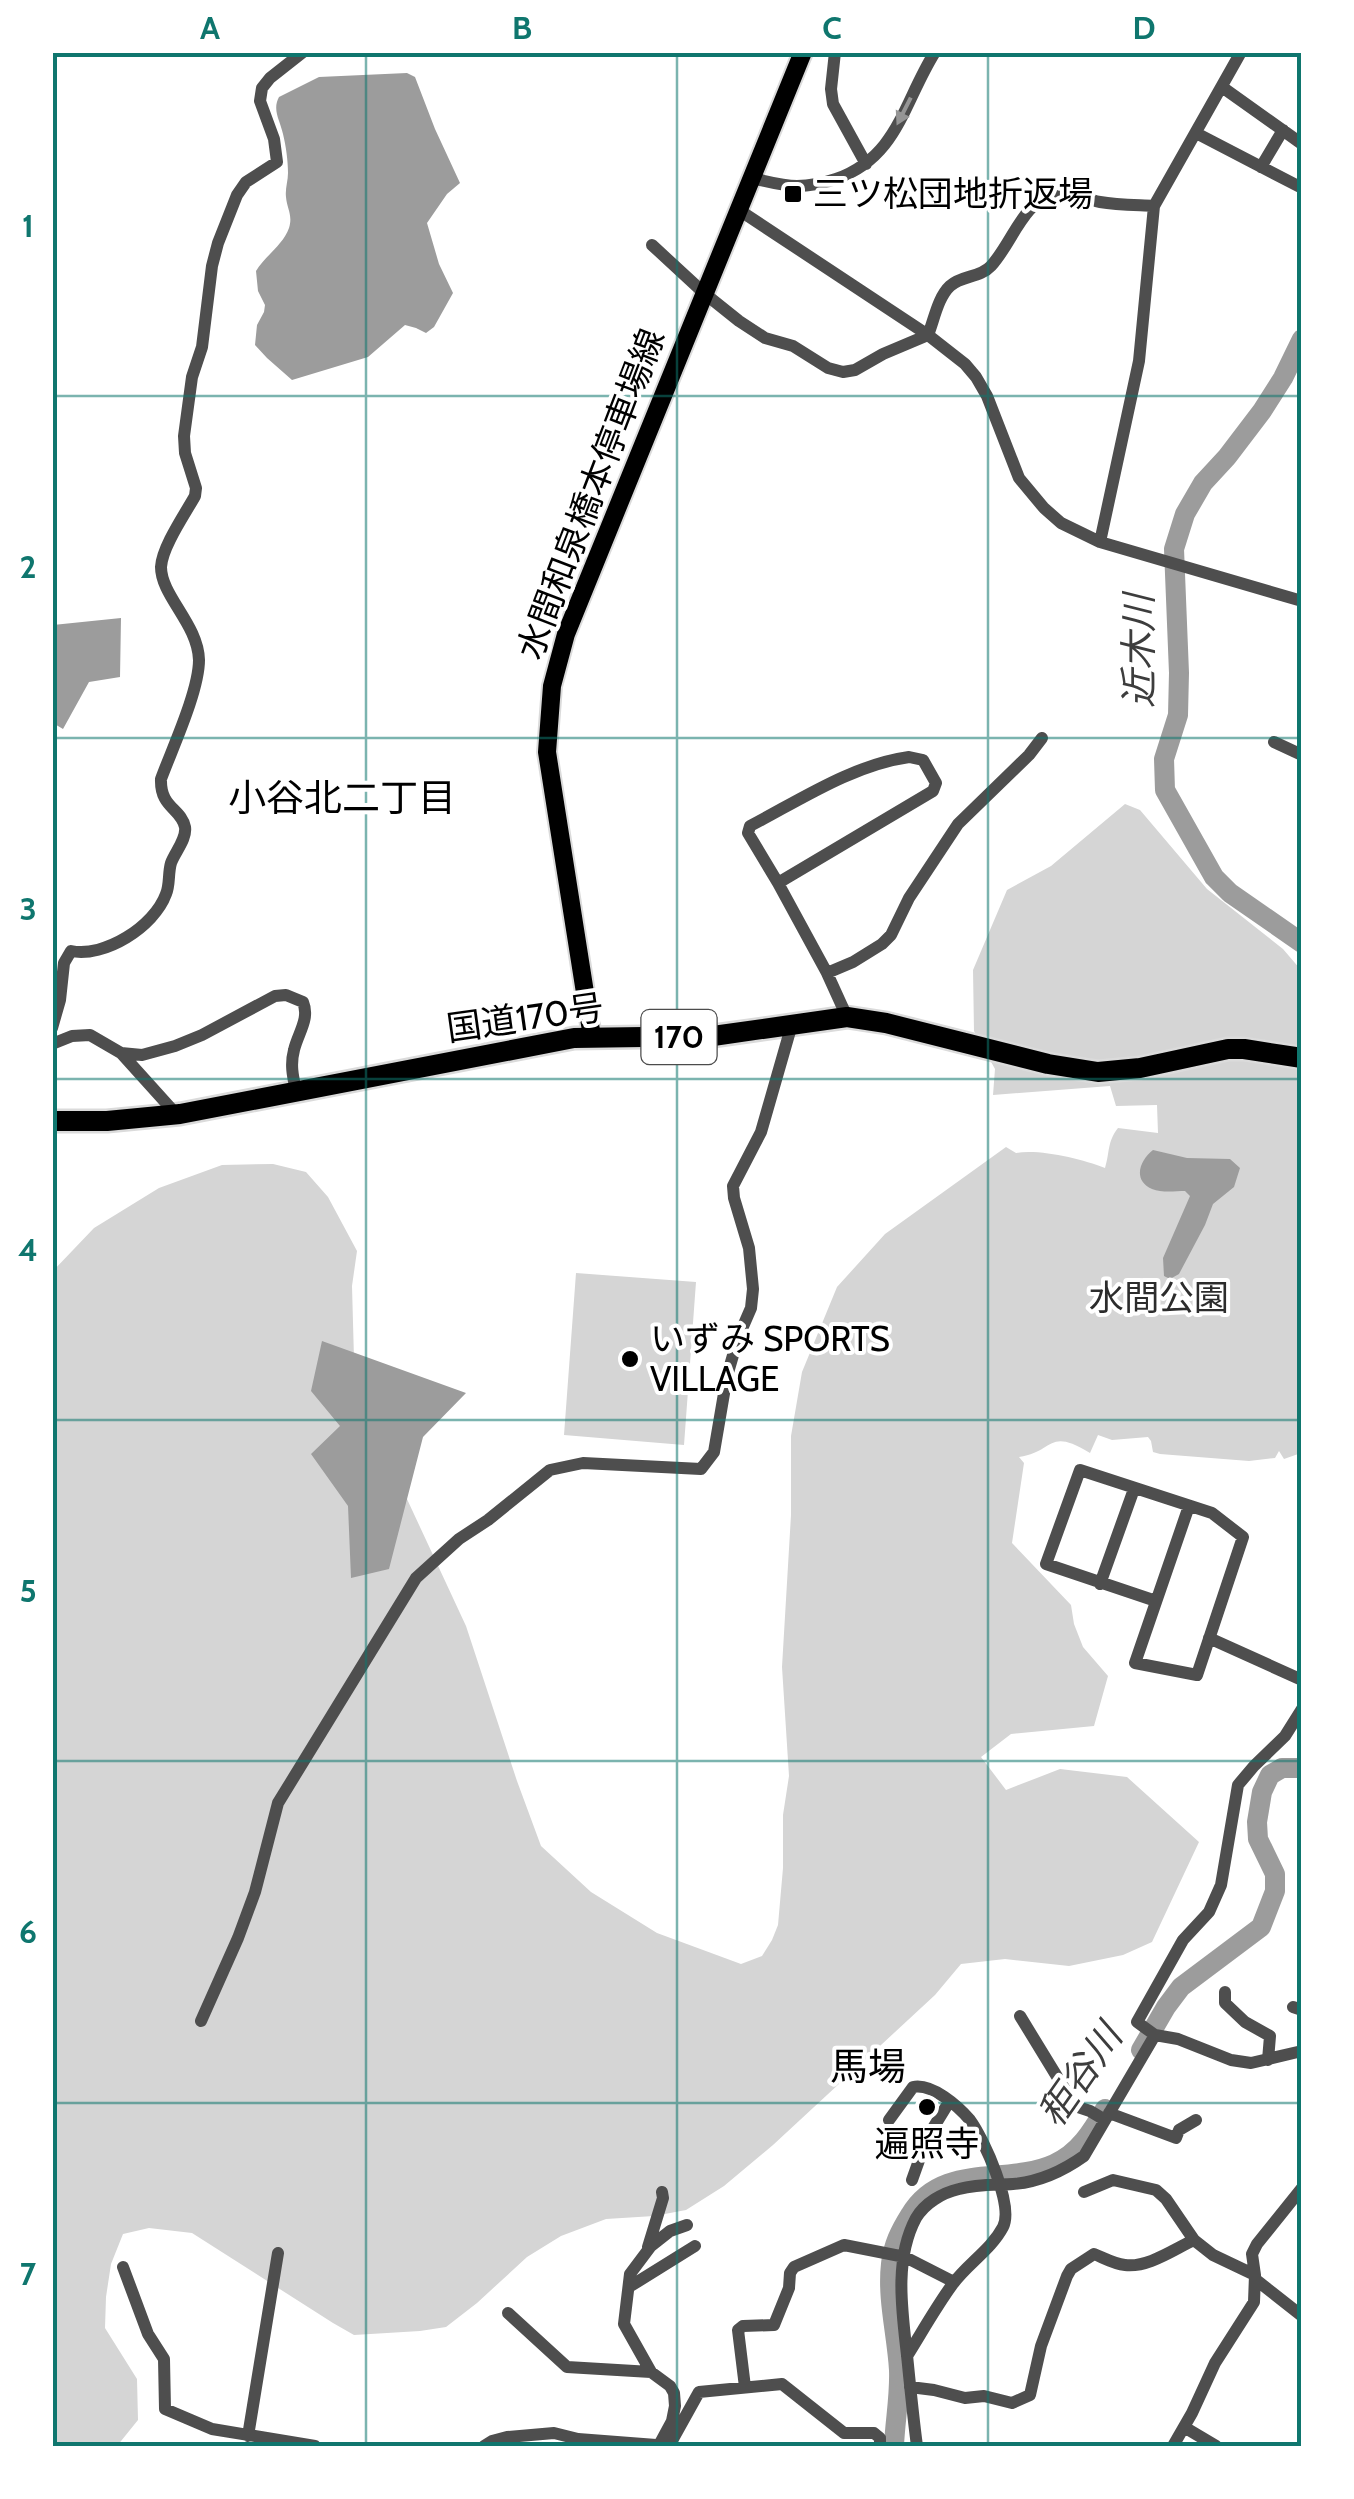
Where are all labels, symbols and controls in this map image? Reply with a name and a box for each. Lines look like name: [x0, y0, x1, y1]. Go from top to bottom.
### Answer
text: A: [200, 8, 220, 47]
text: B: [512, 8, 532, 47]
text: C: [822, 8, 842, 47]
text: D: [1132, 8, 1156, 47]
one-way arrow: [896, 97, 913, 126]
place label: 三ツ松団地折返場: [813, 172, 1093, 215]
marker: 三ツ松団地折返場: [782, 183, 804, 205]
text: 1: [22, 206, 34, 245]
street label: 水間和泉橋本停車場線: [508, 323, 673, 665]
text: 2: [20, 547, 36, 586]
water label: 近木川: [1115, 590, 1162, 708]
district label: 小谷北二丁目: [228, 774, 456, 821]
text: 3: [19, 889, 37, 928]
street label: 国道170号: [444, 985, 606, 1050]
road number: 170: [642, 1010, 716, 1064]
text: 4: [18, 1230, 38, 1269]
park label: 水間公園: [1089, 1276, 1229, 1319]
place label: いずみ SPORTS VILLAGE: [650, 1317, 890, 1400]
marker: いずみ SPORTS VILLAGE: [619, 1348, 641, 1370]
text: 5: [19, 1571, 37, 1610]
text: 6: [19, 1912, 37, 1951]
water label: 秬谷川: [1028, 2011, 1134, 2135]
district label: 馬場: [830, 2043, 906, 2090]
marker: 遍照寺: [916, 2096, 938, 2118]
place label: 遍照寺: [874, 2122, 980, 2165]
text: 7: [20, 2254, 37, 2293]

